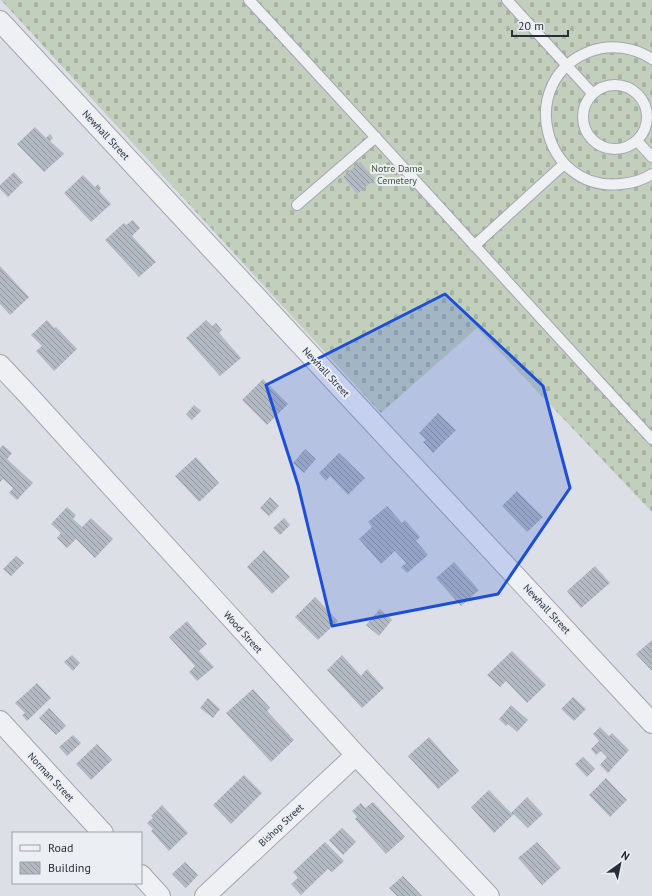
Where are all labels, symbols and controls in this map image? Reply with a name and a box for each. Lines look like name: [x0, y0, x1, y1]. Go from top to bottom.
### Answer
scale bar: [512, 12, 568, 38]
text: 20 m: [518, 18, 544, 33]
street label: Newhall Street: [80, 107, 133, 163]
park label: Notre Dame Cemetery: [371, 162, 423, 187]
street label: Newhall Street: [300, 344, 353, 400]
street label: Newhall Street: [521, 581, 574, 637]
street label: Wood Street: [221, 608, 266, 656]
street label: Norman Street: [25, 750, 77, 805]
street label: Bishop Street: [256, 800, 307, 849]
legend: [12, 832, 142, 884]
text: Road: [48, 840, 73, 855]
north arrow: [600, 844, 640, 884]
text: N: [619, 848, 632, 863]
text: Building: [48, 860, 91, 875]

